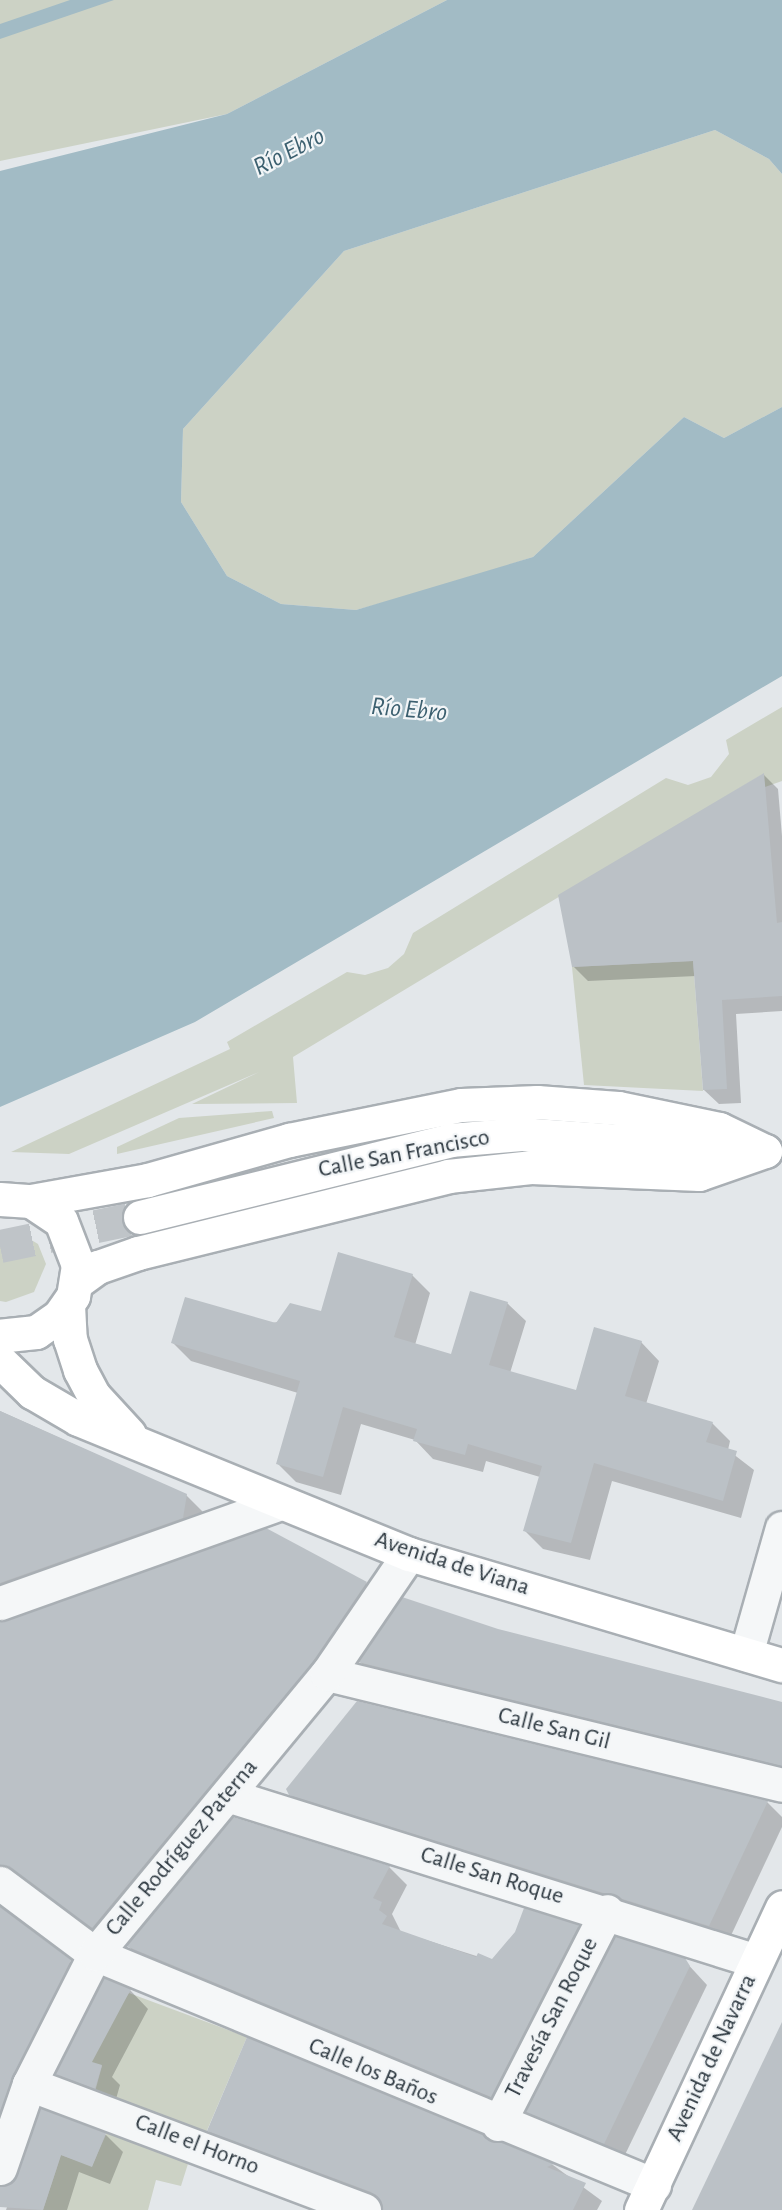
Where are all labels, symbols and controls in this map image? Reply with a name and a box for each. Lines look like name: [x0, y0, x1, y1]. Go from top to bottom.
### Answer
water label: Río Ebro: [248, 121, 330, 183]
water label: Río Ebro: [370, 691, 448, 729]
street label: Calle San Francisco: [316, 1123, 492, 1185]
street label: Avenida de Viana: [371, 1525, 533, 1603]
street label: Calle San Gil: [495, 1701, 613, 1757]
street label: Calle Rodríguez Paterna: [100, 1754, 264, 1942]
street label: Calle San Roque: [417, 1841, 567, 1911]
street label: Travesía San Roque: [499, 1933, 605, 2103]
street label: Avenida de Navarra: [661, 1970, 763, 2146]
street label: Calle los Baños: [304, 2032, 442, 2112]
street label: Calle el Horno: [131, 2108, 263, 2182]

